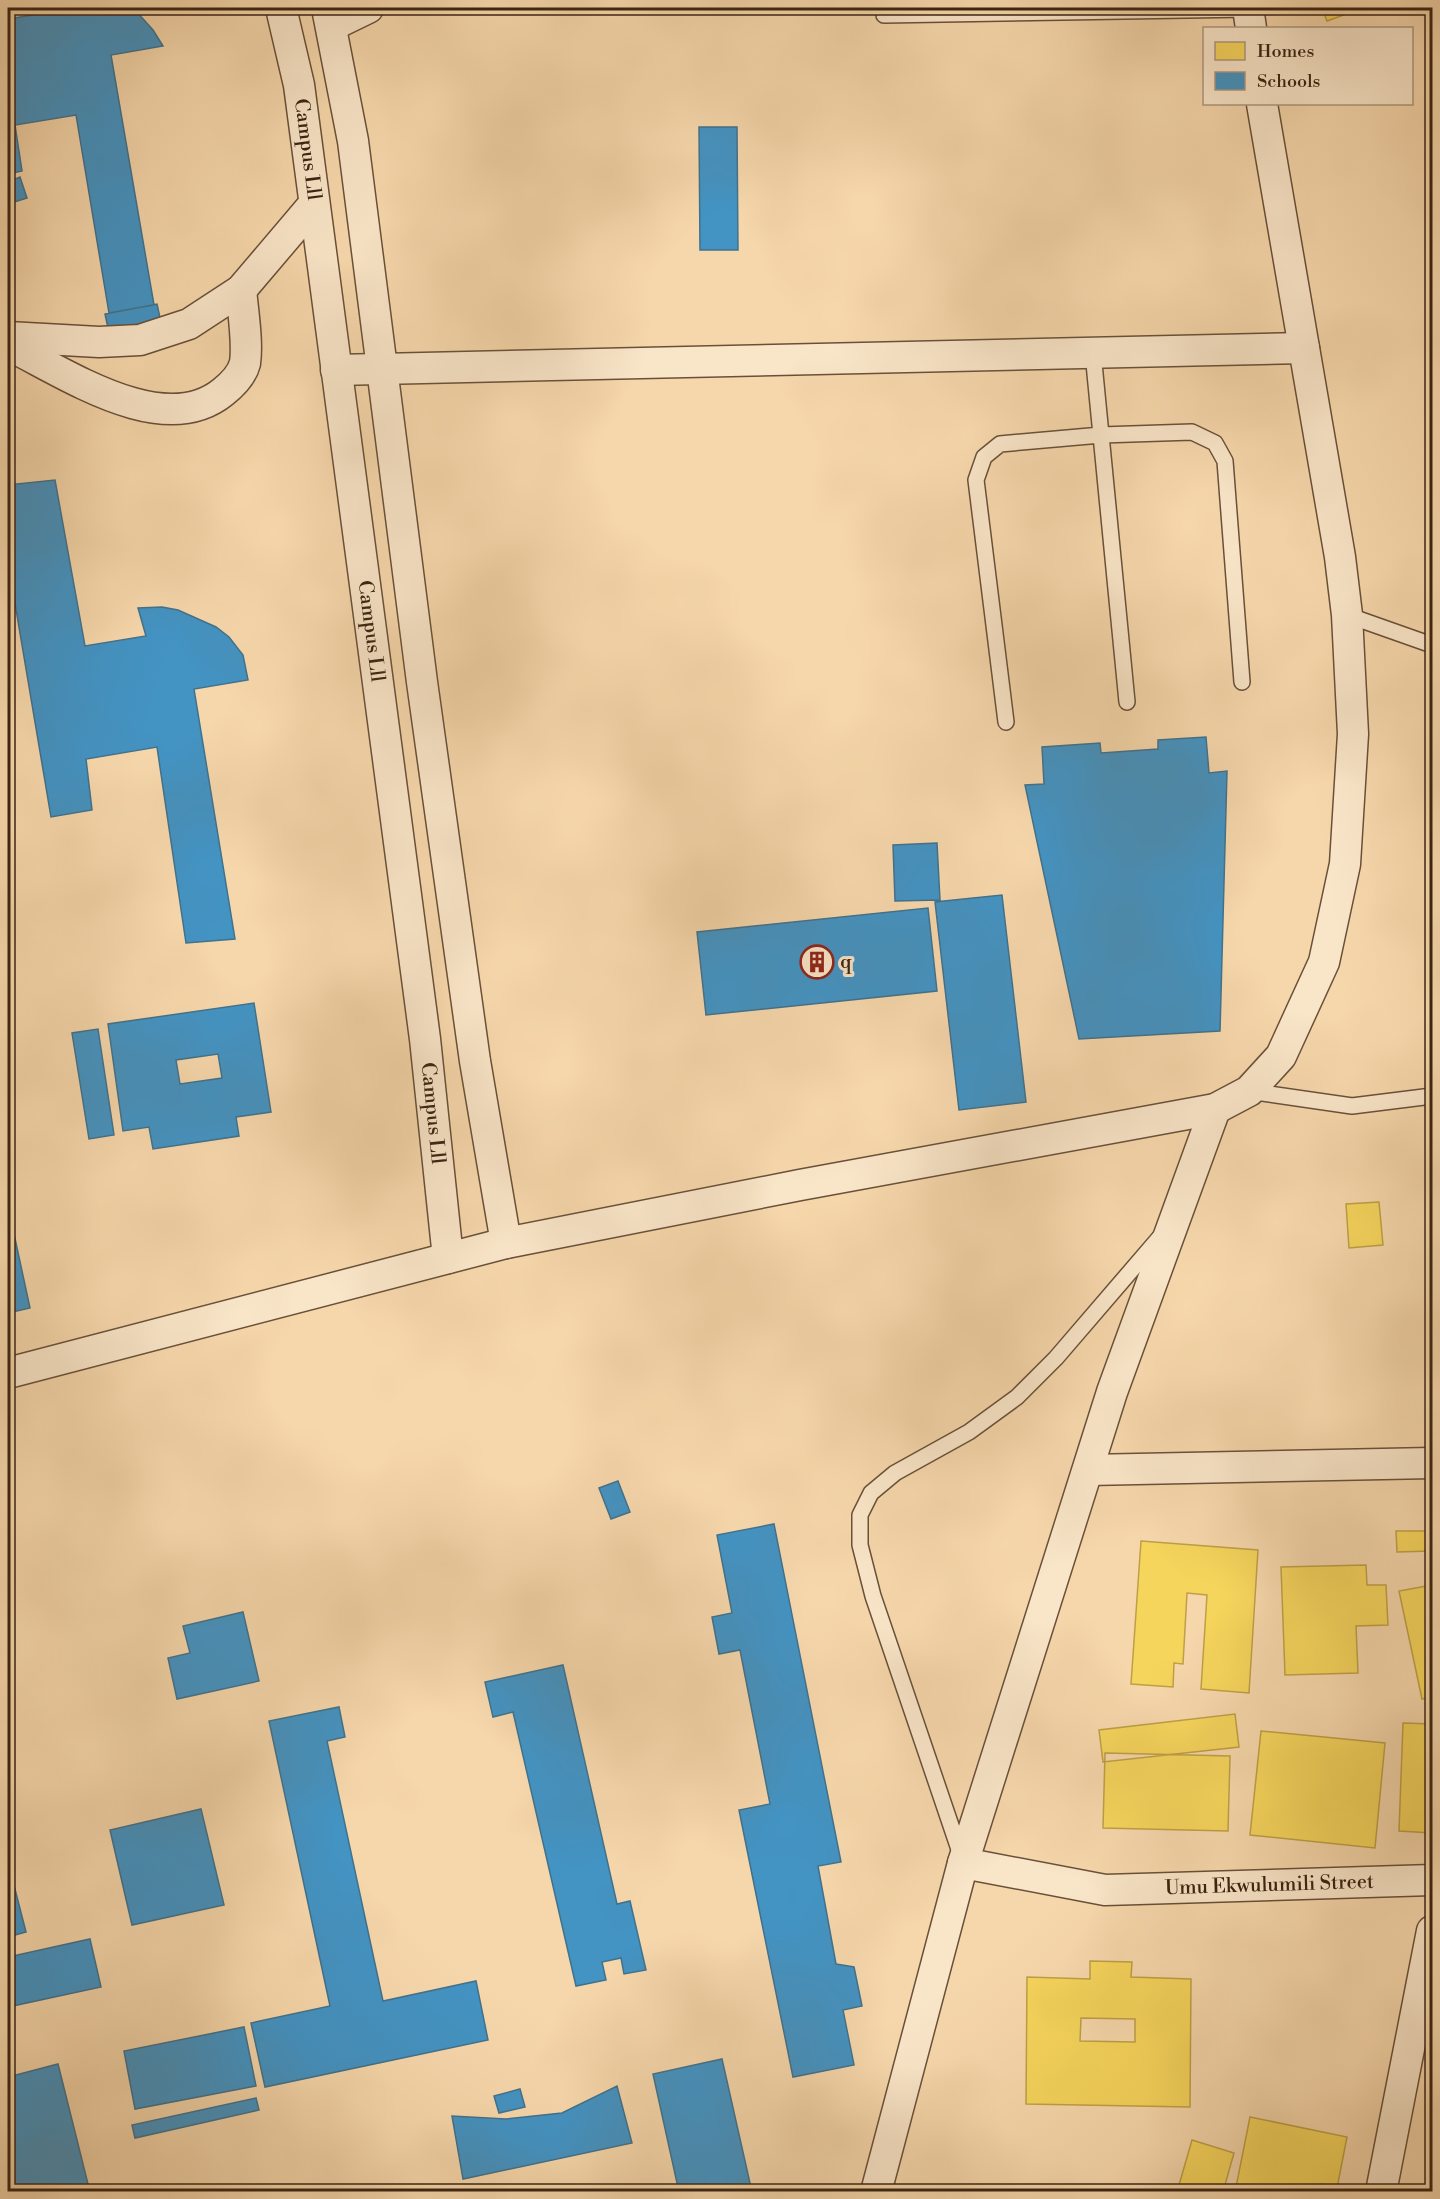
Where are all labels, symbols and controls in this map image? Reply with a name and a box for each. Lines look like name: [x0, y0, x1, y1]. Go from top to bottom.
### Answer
legend: [1203, 27, 1413, 105]
text: Homes: [1257, 40, 1314, 63]
text: Schools: [1257, 70, 1321, 93]
street label: Campus Lll: [288, 97, 327, 202]
street label: Campus Lll: [352, 579, 390, 684]
building icon: q: [799, 944, 835, 980]
place label: q: [840, 950, 852, 975]
street label: Campus Lll: [415, 1061, 451, 1165]
street label: Umu Ekwulumili Street: [1164, 1869, 1374, 1901]

